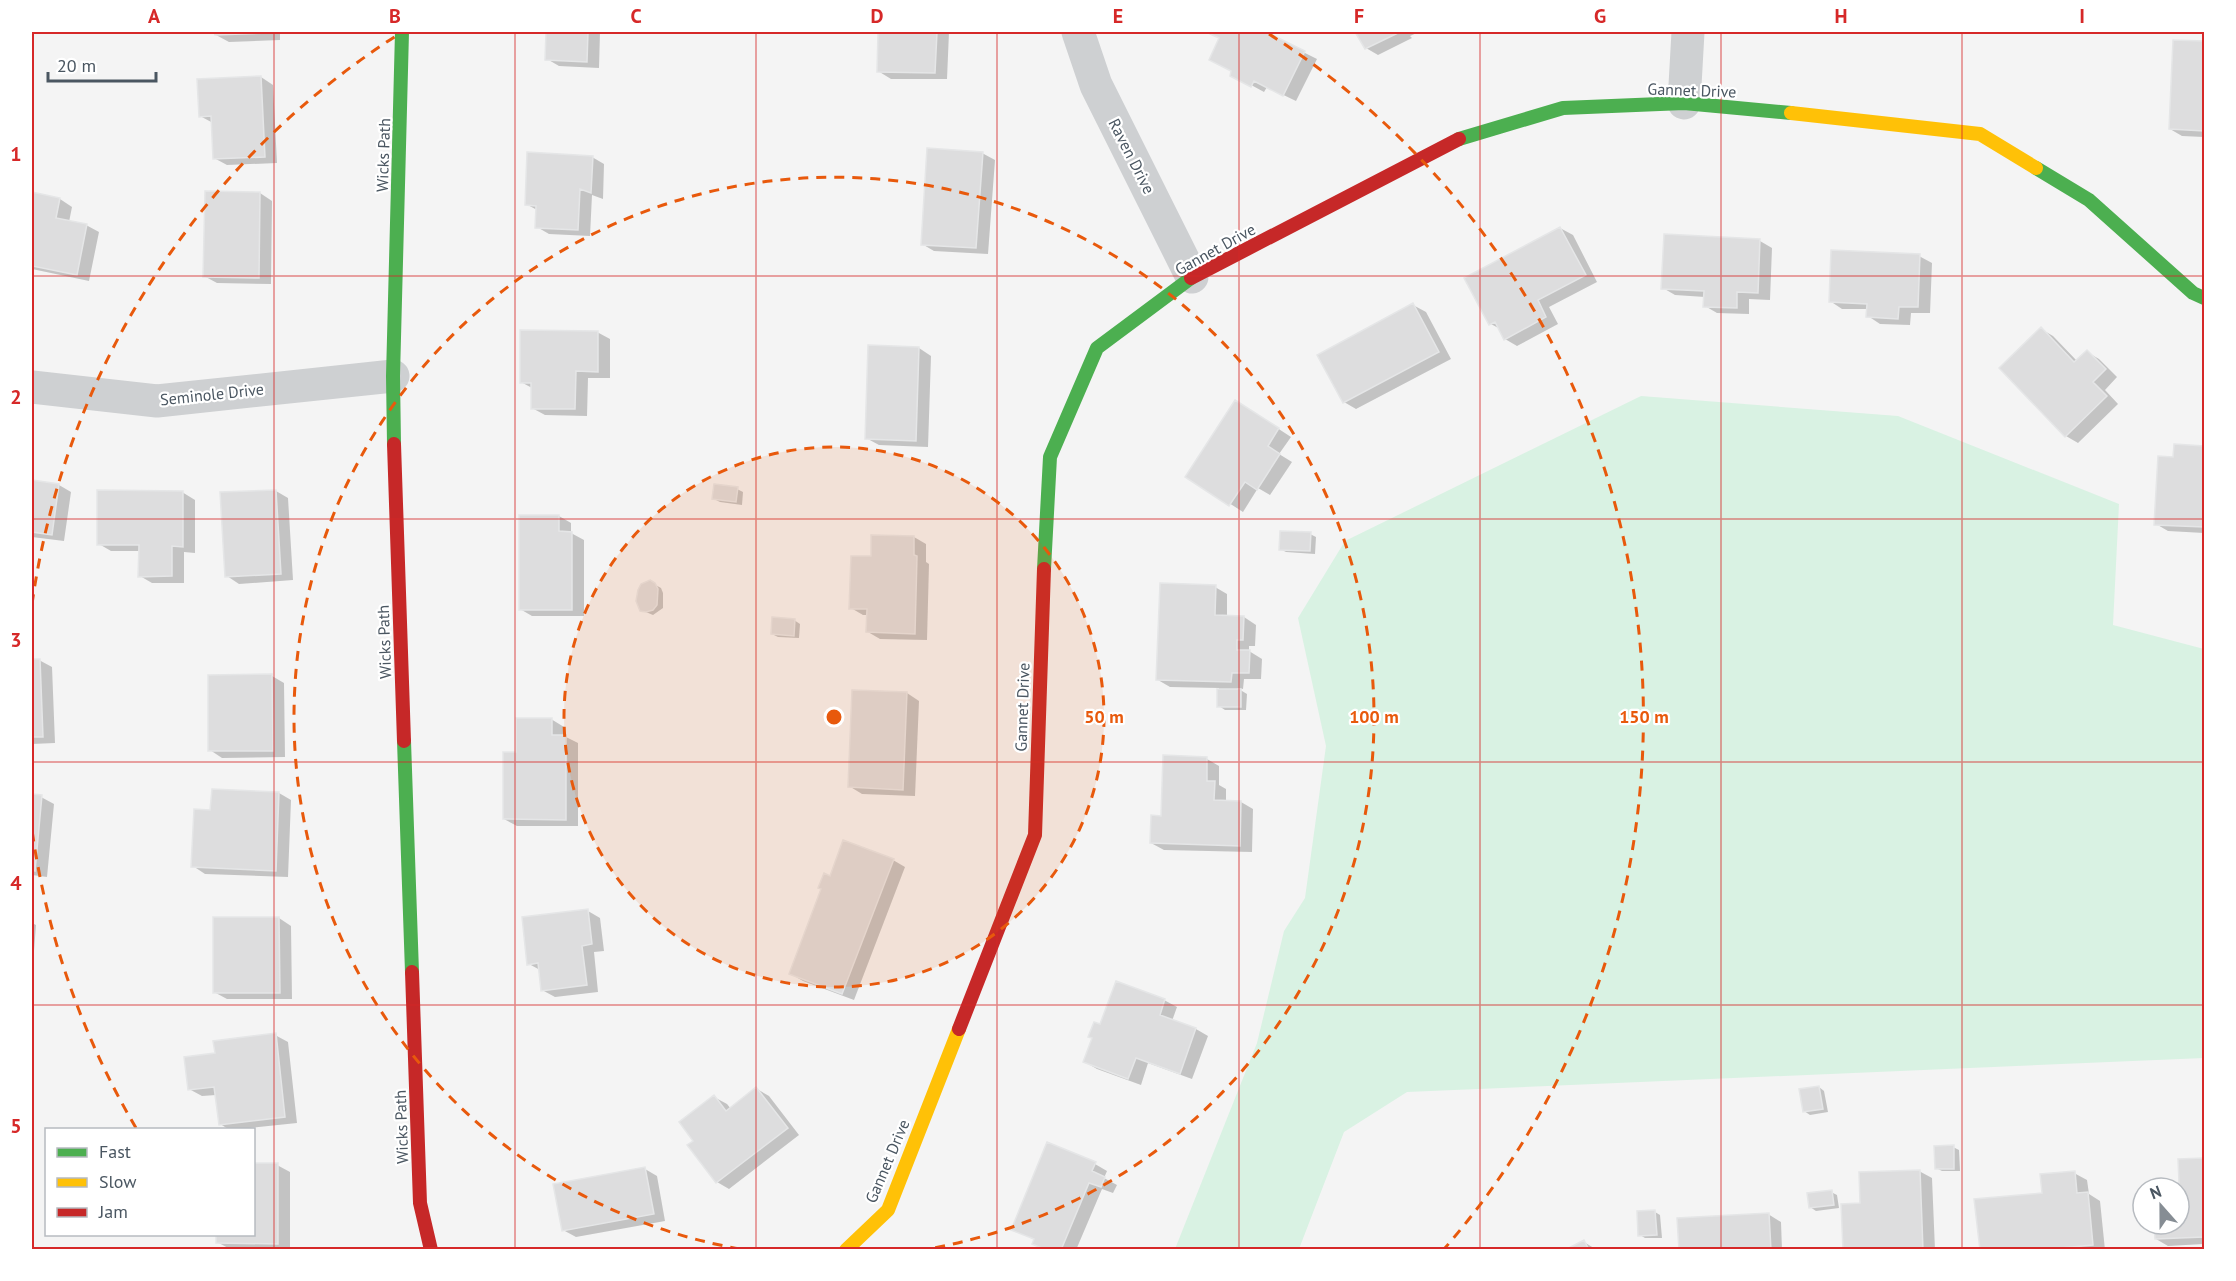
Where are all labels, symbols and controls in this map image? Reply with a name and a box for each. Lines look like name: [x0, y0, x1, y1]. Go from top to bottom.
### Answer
text: A: [148, 3, 161, 29]
text: B: [389, 3, 401, 29]
text: C: [630, 3, 642, 29]
text: D: [871, 3, 884, 29]
text: E: [1113, 3, 1123, 29]
text: F: [1354, 3, 1364, 29]
text: G: [1594, 3, 1606, 29]
text: H: [1834, 3, 1848, 29]
text: I: [2079, 3, 2085, 29]
scale bar: [48, 45, 156, 83]
text: 20 m: [57, 54, 96, 77]
street label: Gannet Drive: [1647, 78, 1737, 102]
street label: Raven Drive: [1105, 115, 1159, 197]
street label: Wicks Path: [372, 118, 394, 192]
text: 1: [10, 141, 22, 167]
street label: Gannet Drive: [1171, 219, 1259, 279]
street label: Seminole Drive: [159, 379, 265, 409]
text: 2: [10, 384, 22, 410]
street label: Wicks Path: [373, 605, 395, 679]
text: 3: [10, 627, 22, 653]
street label: Gannet Drive: [1010, 662, 1034, 752]
text: 50 m: [1084, 705, 1124, 728]
text: 100 m: [1349, 705, 1399, 728]
text: 150 m: [1619, 705, 1669, 728]
centre of rings: [824, 707, 844, 727]
text: 4: [10, 870, 22, 896]
street label: Wicks Path: [390, 1090, 412, 1164]
text: 5: [10, 1113, 22, 1139]
street label: Gannet Drive: [860, 1116, 914, 1206]
legend: [45, 1128, 255, 1236]
text: Fast: [99, 1140, 131, 1163]
text: Slow: [99, 1170, 137, 1193]
north arrow: [2131, 1176, 2191, 1236]
text: N: [2147, 1181, 2164, 1203]
text: Jam: [98, 1200, 128, 1223]

